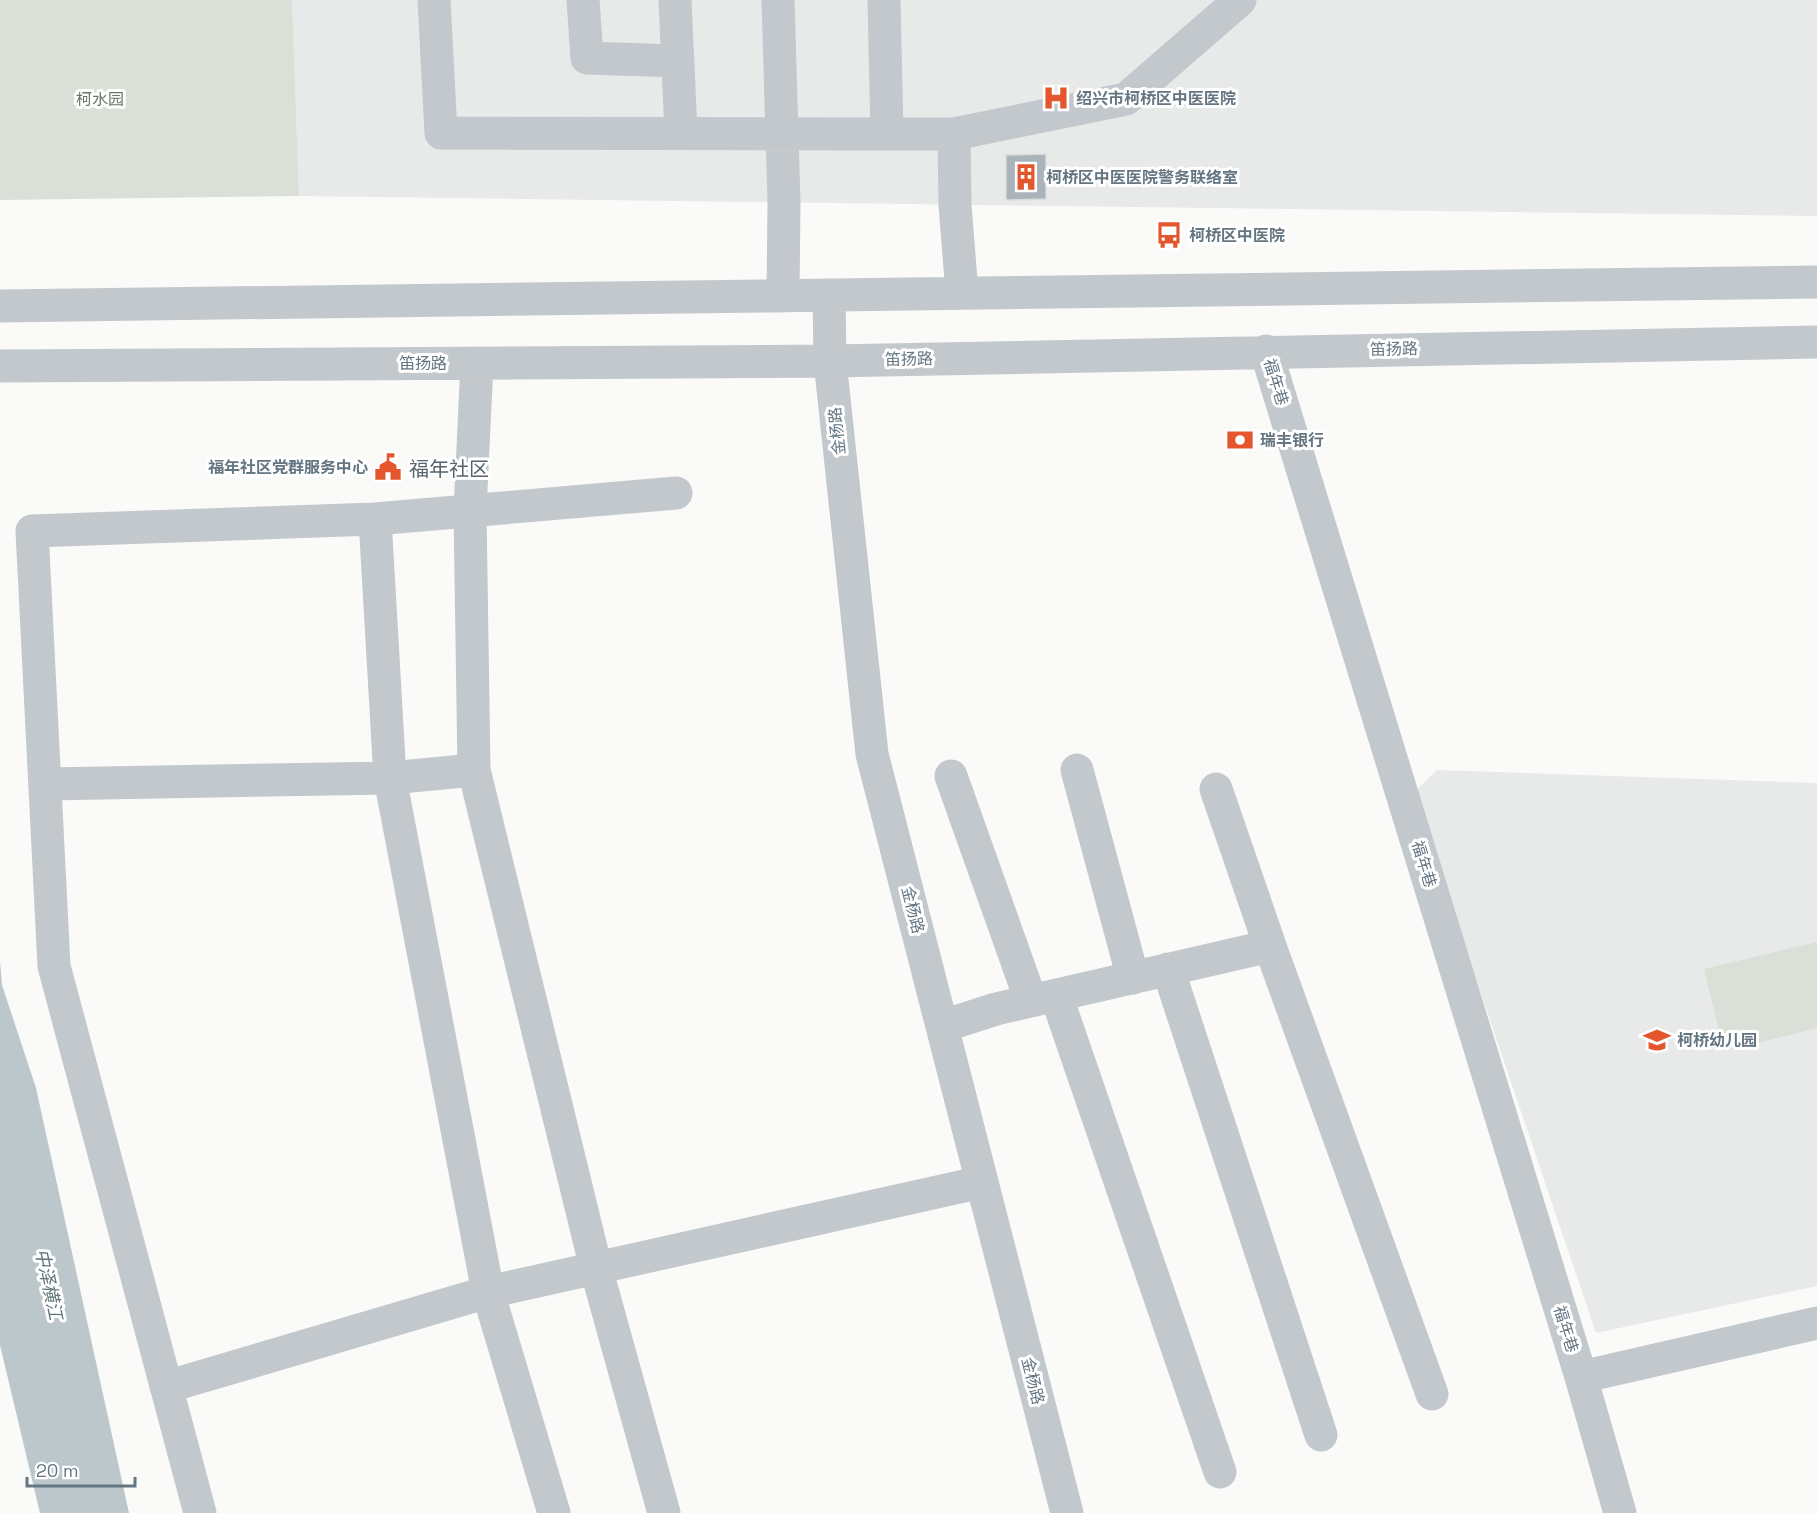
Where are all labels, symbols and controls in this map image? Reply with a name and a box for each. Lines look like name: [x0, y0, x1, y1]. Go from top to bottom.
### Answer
hospital icon: 绍兴市柯桥区中医医院: [1041, 83, 1071, 113]
place label: 绍兴市柯桥区中医医院: [1076, 88, 1236, 109]
park label: 柯水园: [76, 89, 124, 110]
building icon: 柯桥区中医医院警务联络室: [1011, 162, 1041, 192]
place label: 柯桥区中医医院警务联络室: [1046, 167, 1238, 188]
bus stop icon: 柯桥区中医院: [1154, 220, 1184, 250]
place label: 柯桥区中医院: [1189, 225, 1285, 246]
street label: 笛扬路: [1370, 338, 1418, 360]
street label: 笛扬路: [885, 348, 933, 370]
street label: 笛扬路: [399, 353, 447, 374]
street label: 福年巷: [1259, 356, 1293, 408]
street label: 金杨路: [824, 406, 850, 456]
bank icon: 瑞丰银行: [1225, 425, 1255, 455]
place label: 瑞丰银行: [1260, 430, 1324, 451]
public building icon: 福年社区党群服务中心: [373, 452, 403, 482]
district label: 福年社区: [409, 456, 489, 482]
place label: 福年社区党群服务中心: [208, 457, 368, 478]
street label: 福年巷: [1407, 838, 1441, 890]
street label: 金杨路: [897, 884, 929, 936]
school or university icon: 柯桥幼儿园: [1642, 1025, 1672, 1055]
place label: 柯桥幼儿园: [1677, 1030, 1757, 1051]
water label: 中泽横江: [30, 1246, 68, 1324]
street label: 福年巷: [1549, 1303, 1583, 1355]
street label: 金杨路: [1017, 1355, 1049, 1407]
scale bar: [27, 1450, 135, 1488]
text: 20 m: [36, 1459, 79, 1482]

